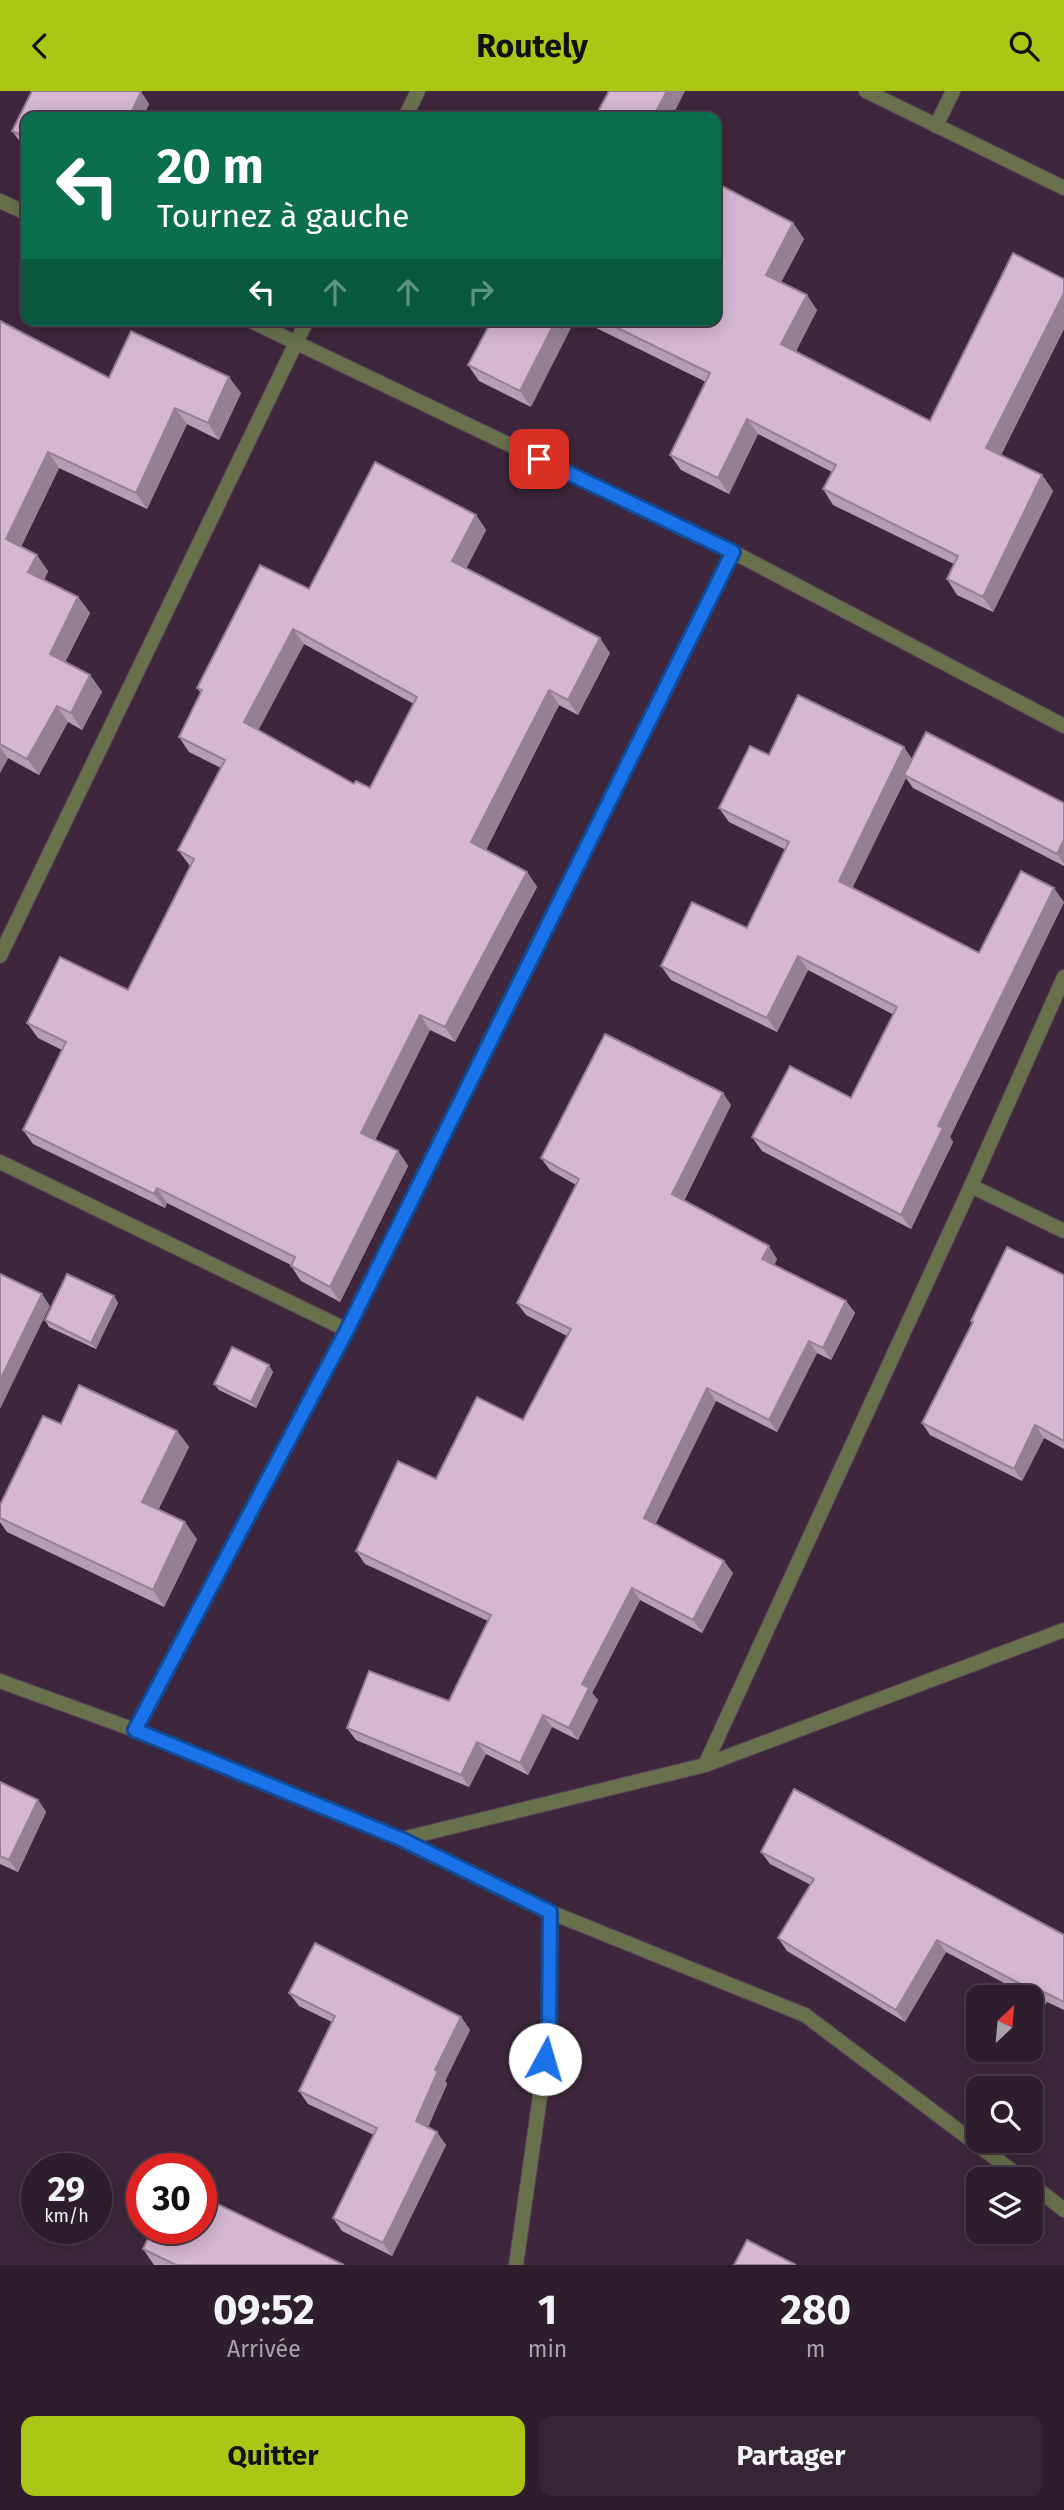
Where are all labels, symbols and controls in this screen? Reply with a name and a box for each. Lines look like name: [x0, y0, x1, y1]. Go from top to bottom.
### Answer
icon: back: [21, 27, 59, 65]
text: Routely: [476, 27, 588, 65]
icon: search: [1005, 27, 1043, 65]
text: 20 m: [157, 137, 264, 196]
icon: left: [42, 140, 133, 231]
text: Tournez à gauche: [157, 197, 409, 235]
icon: left: [243, 273, 281, 311]
icon: ahead: [316, 273, 354, 311]
icon: ahead: [389, 273, 427, 311]
icon: right: [462, 273, 500, 311]
pin: [509, 429, 569, 489]
icon: arrive: [520, 440, 558, 478]
north arrow: [966, 1985, 1043, 2061]
map controls: [966, 1985, 1043, 2244]
position arrow: [508, 2022, 582, 2096]
button: search: [966, 2076, 1043, 2153]
speed limit sign: 30: [126, 2153, 217, 2244]
button: layers: [966, 2167, 1043, 2244]
text: 29: [48, 2168, 85, 2210]
text: km/h: [44, 2205, 89, 2227]
text: 09:52: [213, 2285, 315, 2335]
text: 1: [538, 2285, 557, 2335]
text: 280: [780, 2285, 851, 2335]
text: Arrivée: [227, 2335, 301, 2363]
text: min: [528, 2335, 567, 2363]
text: m: [806, 2335, 826, 2363]
button: Quitter: [21, 2416, 525, 2496]
button: Partager: [539, 2416, 1043, 2496]

